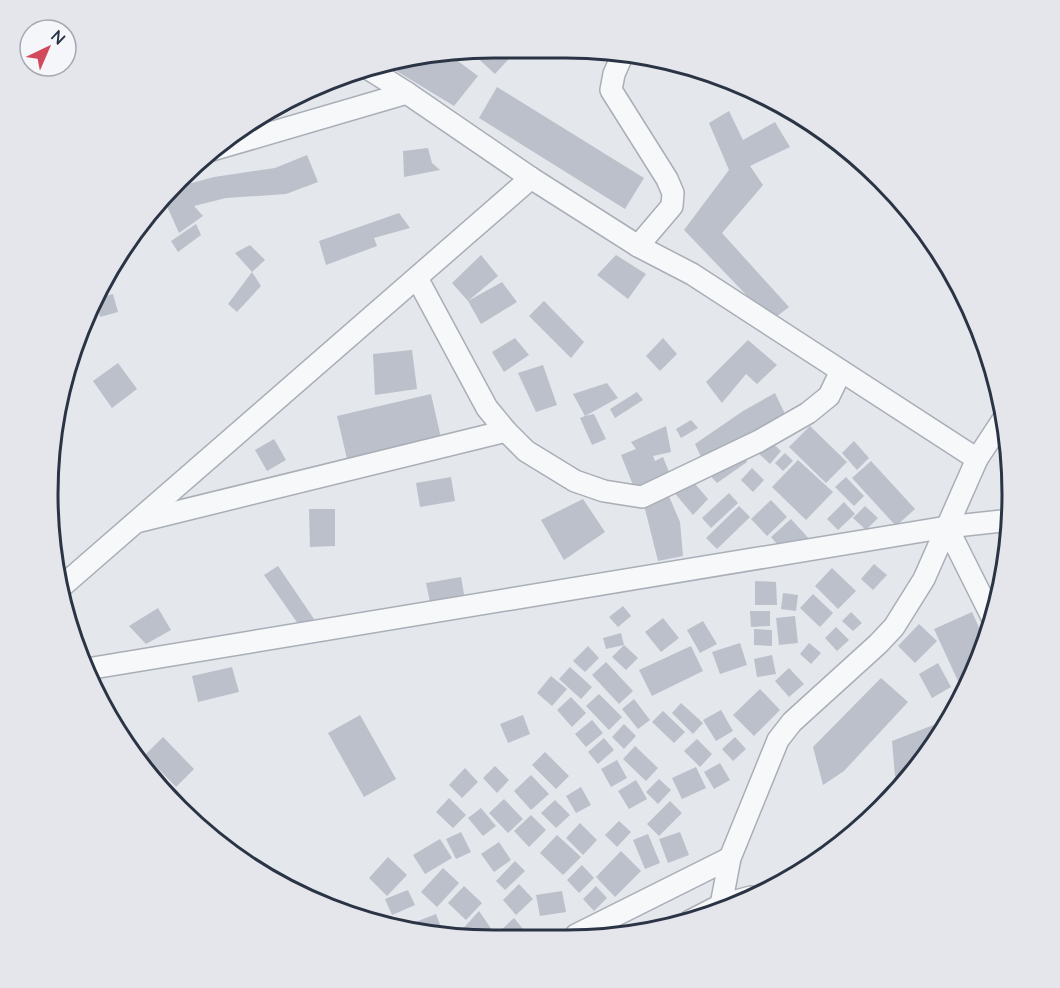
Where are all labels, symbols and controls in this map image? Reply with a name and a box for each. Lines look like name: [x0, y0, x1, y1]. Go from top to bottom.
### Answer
north arrow: [18, 18, 78, 78]
text: N: [48, 26, 70, 48]

